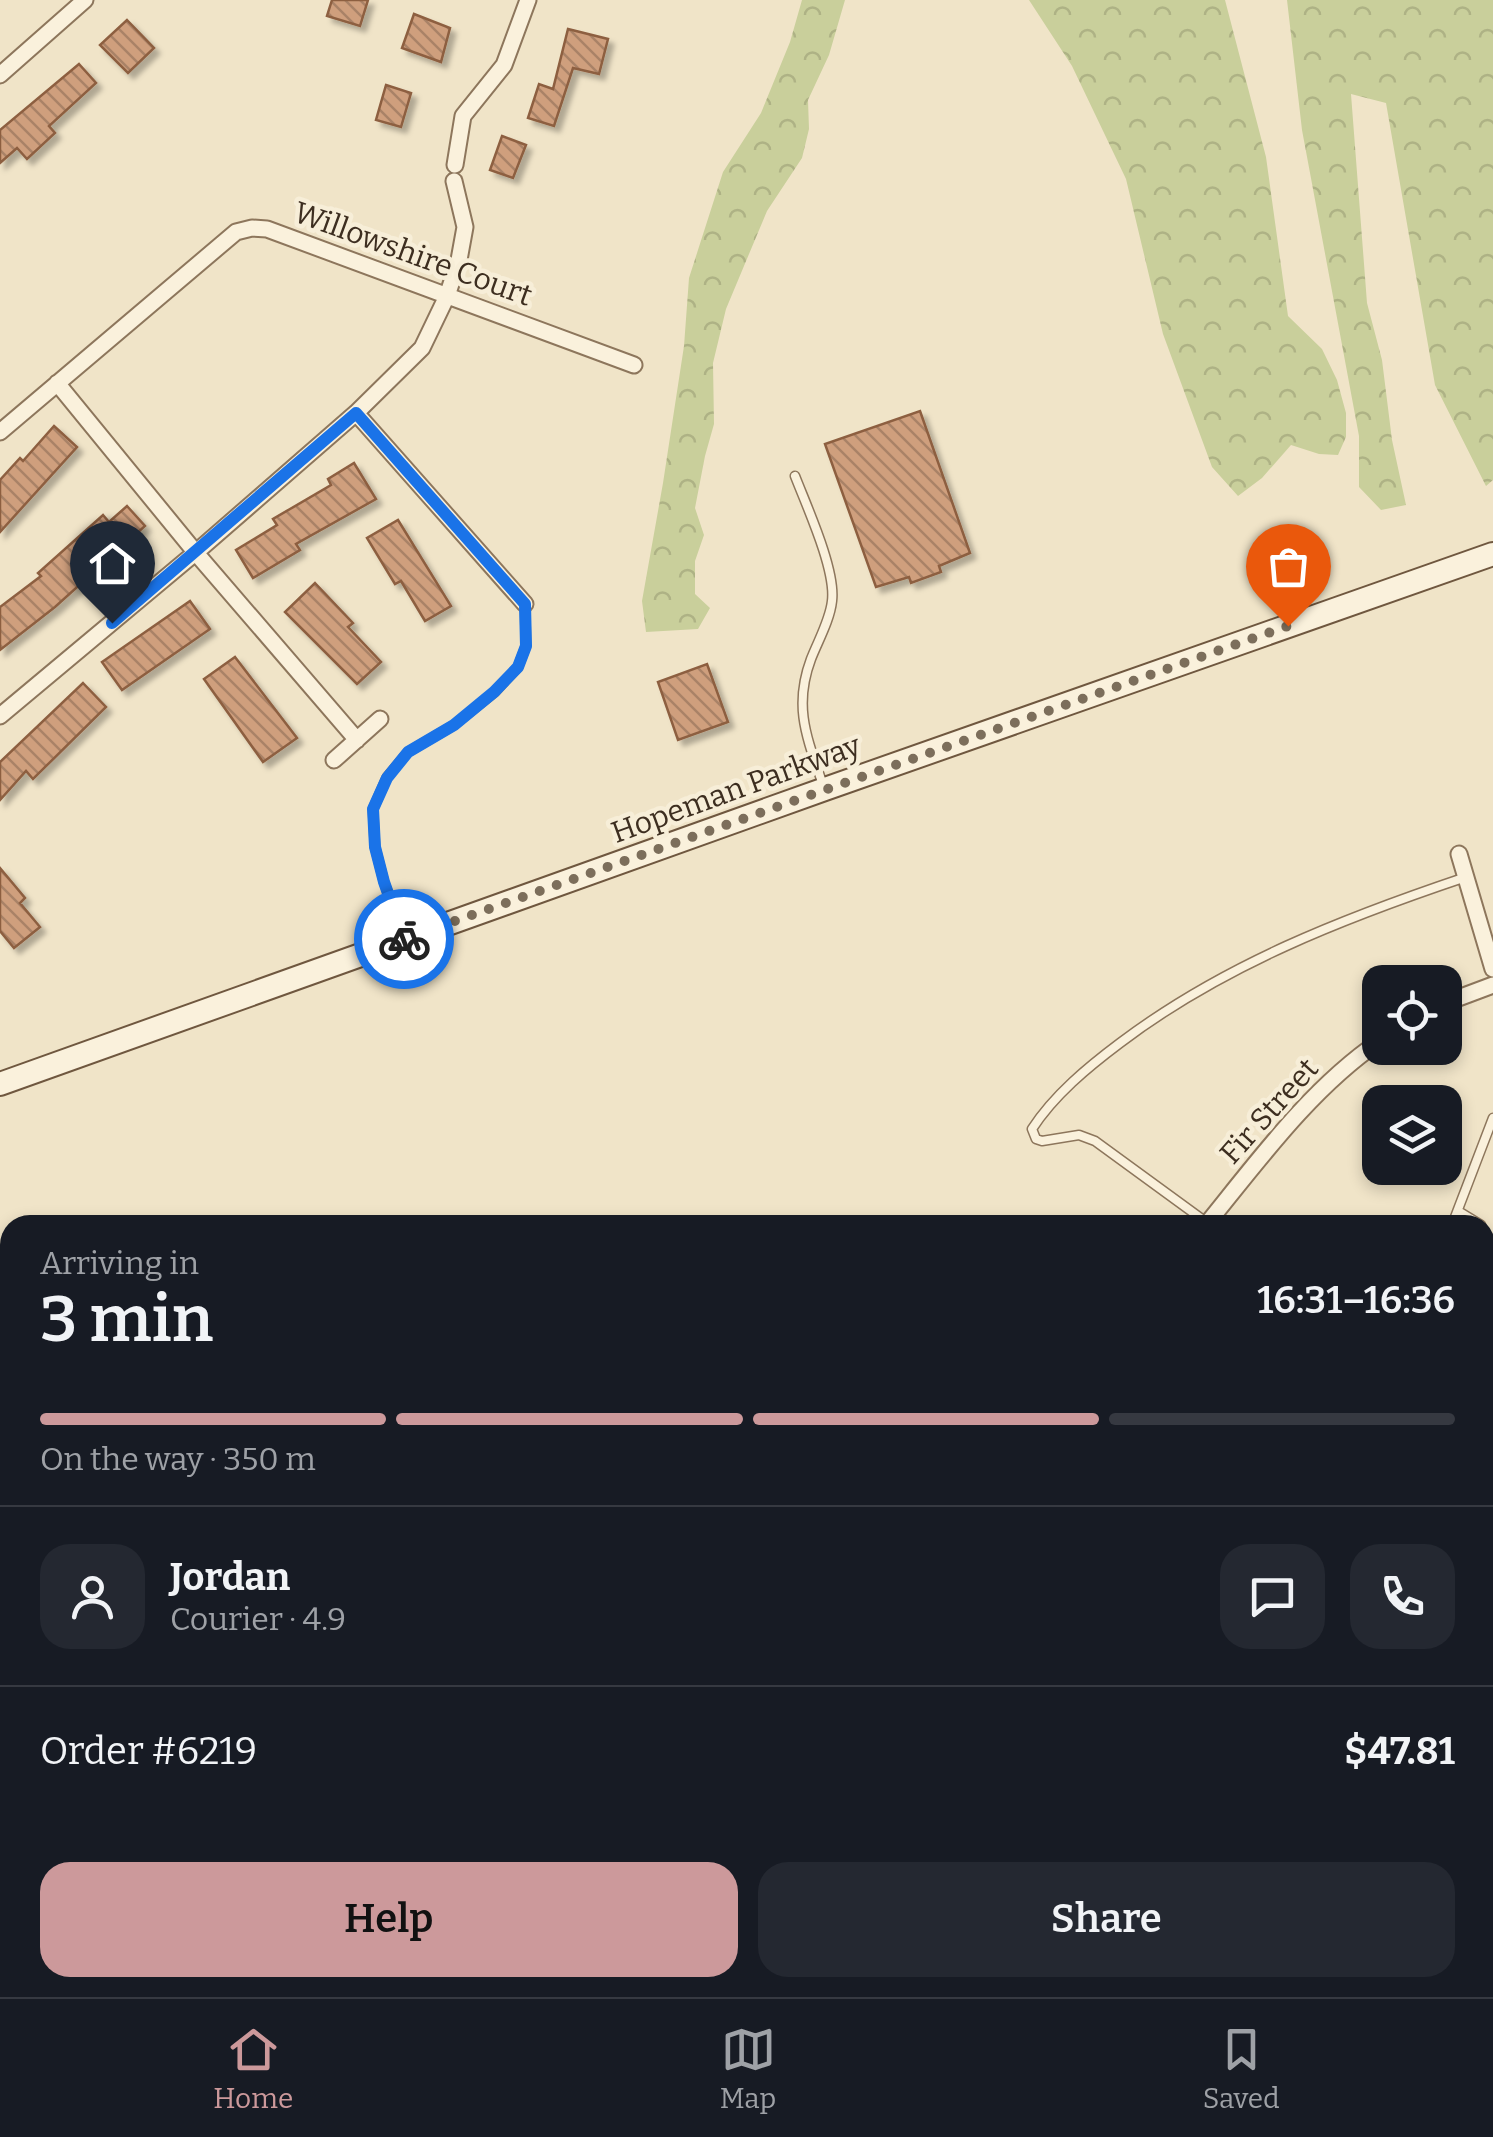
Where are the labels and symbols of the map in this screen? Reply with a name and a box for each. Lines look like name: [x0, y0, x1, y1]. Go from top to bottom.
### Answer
street label: Willowshire Court: [289, 194, 537, 314]
pin: [70, 521, 155, 624]
pin: [1246, 524, 1331, 627]
street label: Hopeman Parkway: [606, 727, 866, 851]
courier: [354, 889, 454, 989]
street label: Fir Street: [1212, 1051, 1326, 1171]

